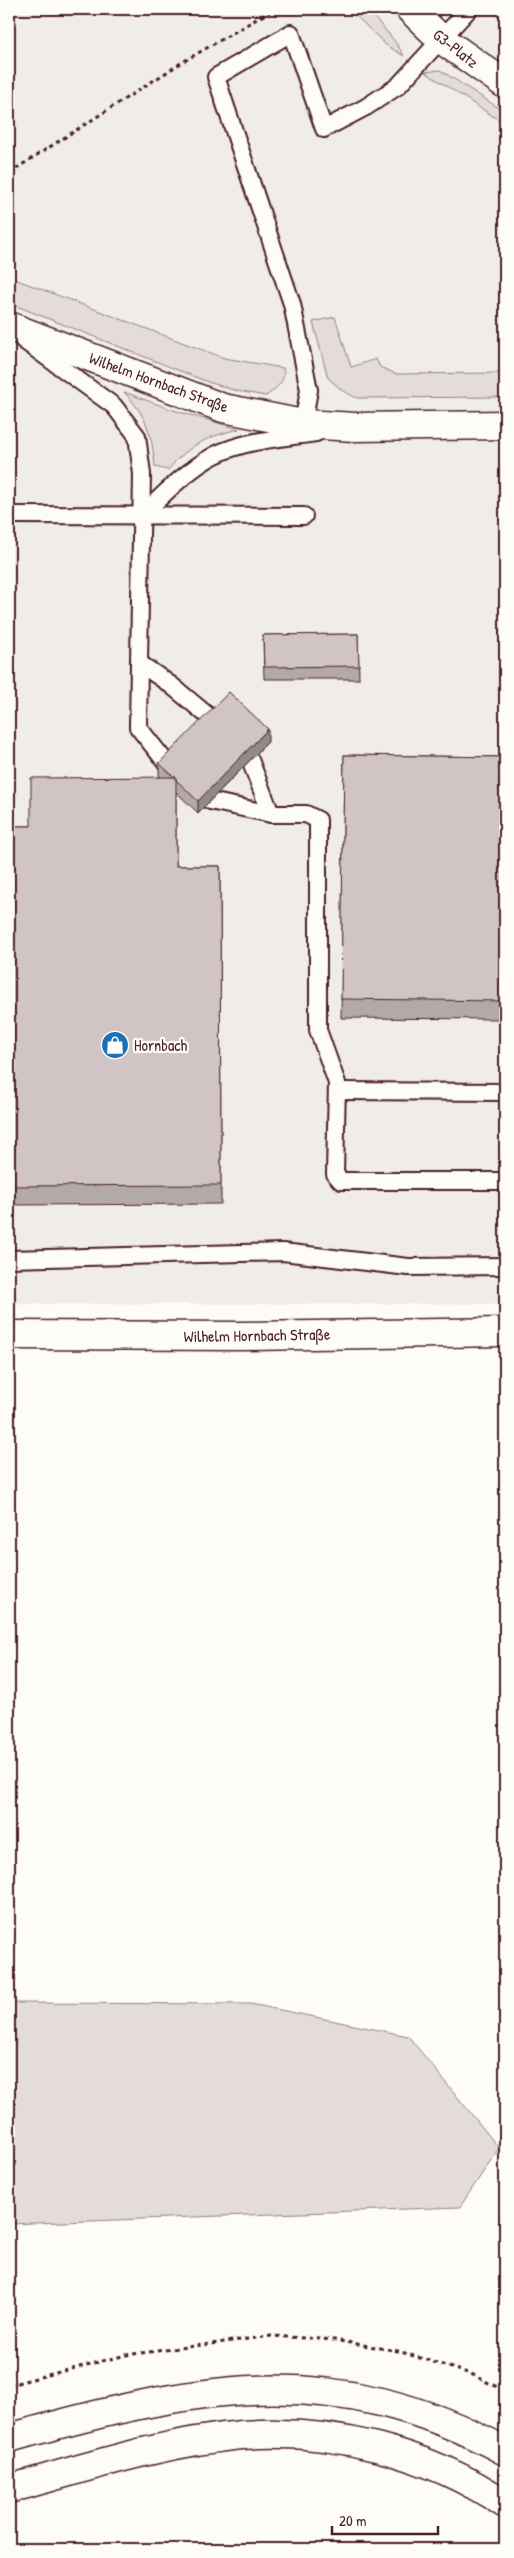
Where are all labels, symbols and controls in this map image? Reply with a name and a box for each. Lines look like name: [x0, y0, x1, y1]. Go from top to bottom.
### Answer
street label: G3-Platz: [429, 23, 483, 73]
street label: Wilhelm Hornbach Straße: [86, 347, 232, 418]
shop icon: Hornbach: [100, 1030, 130, 1060]
place label: Hornbach: [134, 1034, 187, 1056]
street label: Wilhelm Hornbach Straße: [184, 1323, 331, 1347]
scale bar: [332, 2503, 438, 2535]
text: 20 m: [339, 2510, 366, 2531]

